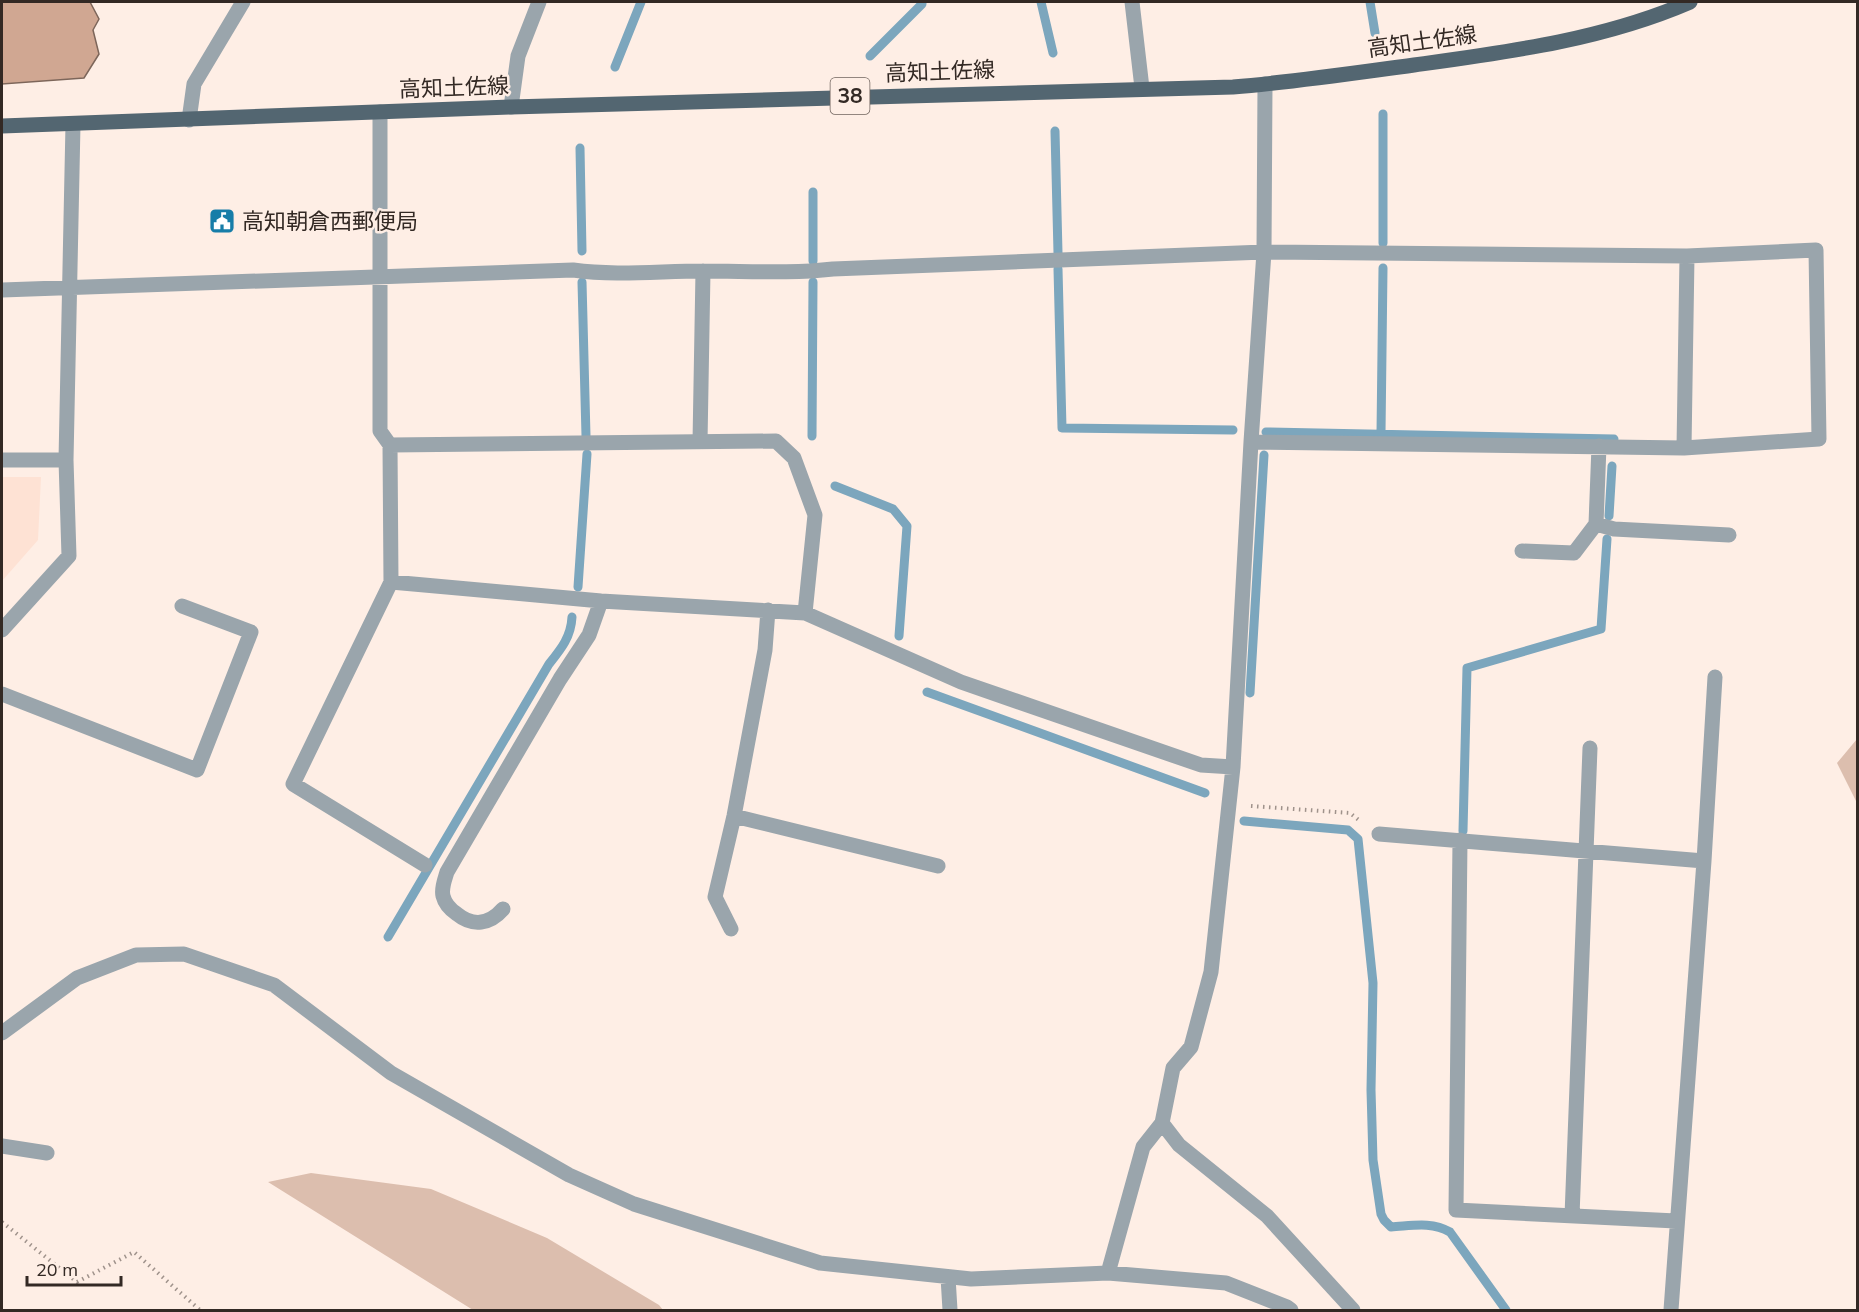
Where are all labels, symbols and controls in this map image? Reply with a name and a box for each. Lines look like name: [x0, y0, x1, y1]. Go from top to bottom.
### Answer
street label: 高知土佐線: [1366, 19, 1478, 63]
street label: 高知土佐線: [885, 55, 995, 87]
street label: 高知土佐線: [399, 71, 509, 103]
road number: 38: [830, 78, 870, 114]
public building icon: 高知朝倉西郵便局: [207, 206, 237, 236]
place label: 高知朝倉西郵便局: [242, 207, 418, 235]
scale bar: [27, 1249, 122, 1287]
text: 20 m: [36, 1258, 78, 1281]

